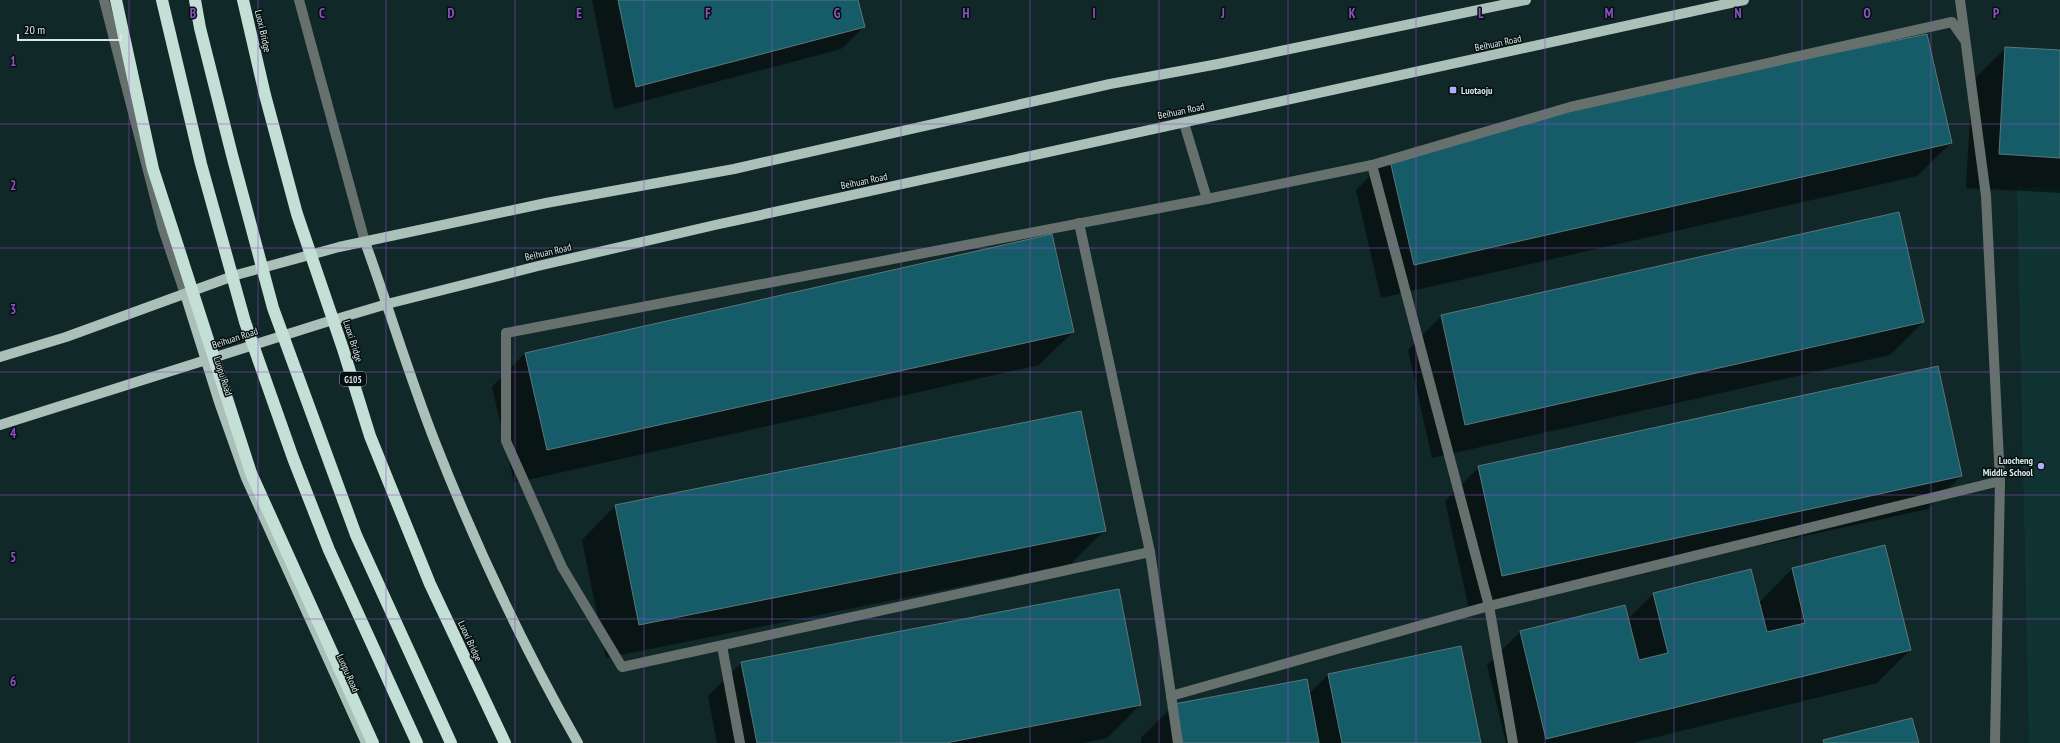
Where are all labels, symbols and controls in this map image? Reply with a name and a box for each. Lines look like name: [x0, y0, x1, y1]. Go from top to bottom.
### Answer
text: B: [190, 5, 196, 22]
text: C: [319, 5, 325, 22]
text: D: [448, 5, 455, 22]
text: E: [576, 5, 582, 22]
text: F: [705, 5, 711, 22]
text: G: [834, 5, 841, 22]
text: H: [963, 5, 970, 22]
text: I: [1092, 5, 1096, 22]
text: J: [1220, 5, 1225, 22]
text: K: [1349, 5, 1356, 22]
text: L: [1478, 5, 1484, 22]
text: M: [1605, 5, 1614, 22]
text: N: [1734, 5, 1742, 22]
text: O: [1863, 5, 1871, 22]
text: P: [1993, 5, 1999, 22]
street label: Luoxi Bridge: [252, 8, 274, 54]
scale bar: [18, 16, 121, 42]
text: 20 m: [24, 22, 45, 37]
street label: Beihuan Road: [1474, 32, 1522, 54]
text: 1: [10, 53, 16, 70]
place label: Luotaoju: [1461, 84, 1493, 97]
marker: Luotaoju: [1448, 85, 1458, 95]
street label: Beihuan Road: [1157, 100, 1205, 122]
street label: Beihuan Road: [840, 170, 888, 192]
text: 2: [10, 177, 16, 194]
street label: Beihuan Road: [523, 240, 573, 264]
text: 3: [10, 301, 16, 318]
street label: Luoxi Bridge: [340, 318, 366, 364]
street label: Beihuan Road: [210, 325, 260, 351]
street label: Luopu Road: [211, 355, 235, 397]
road number: G105: [340, 372, 366, 386]
text: 4: [10, 425, 17, 442]
place label: Luocheng Middle School: [1983, 454, 2034, 479]
marker: Luocheng Middle School: [2036, 461, 2046, 471]
text: 5: [10, 549, 16, 566]
street label: Luoxi Bridge: [455, 619, 485, 663]
street label: Luopu Road: [334, 652, 362, 694]
text: 6: [10, 673, 16, 690]

